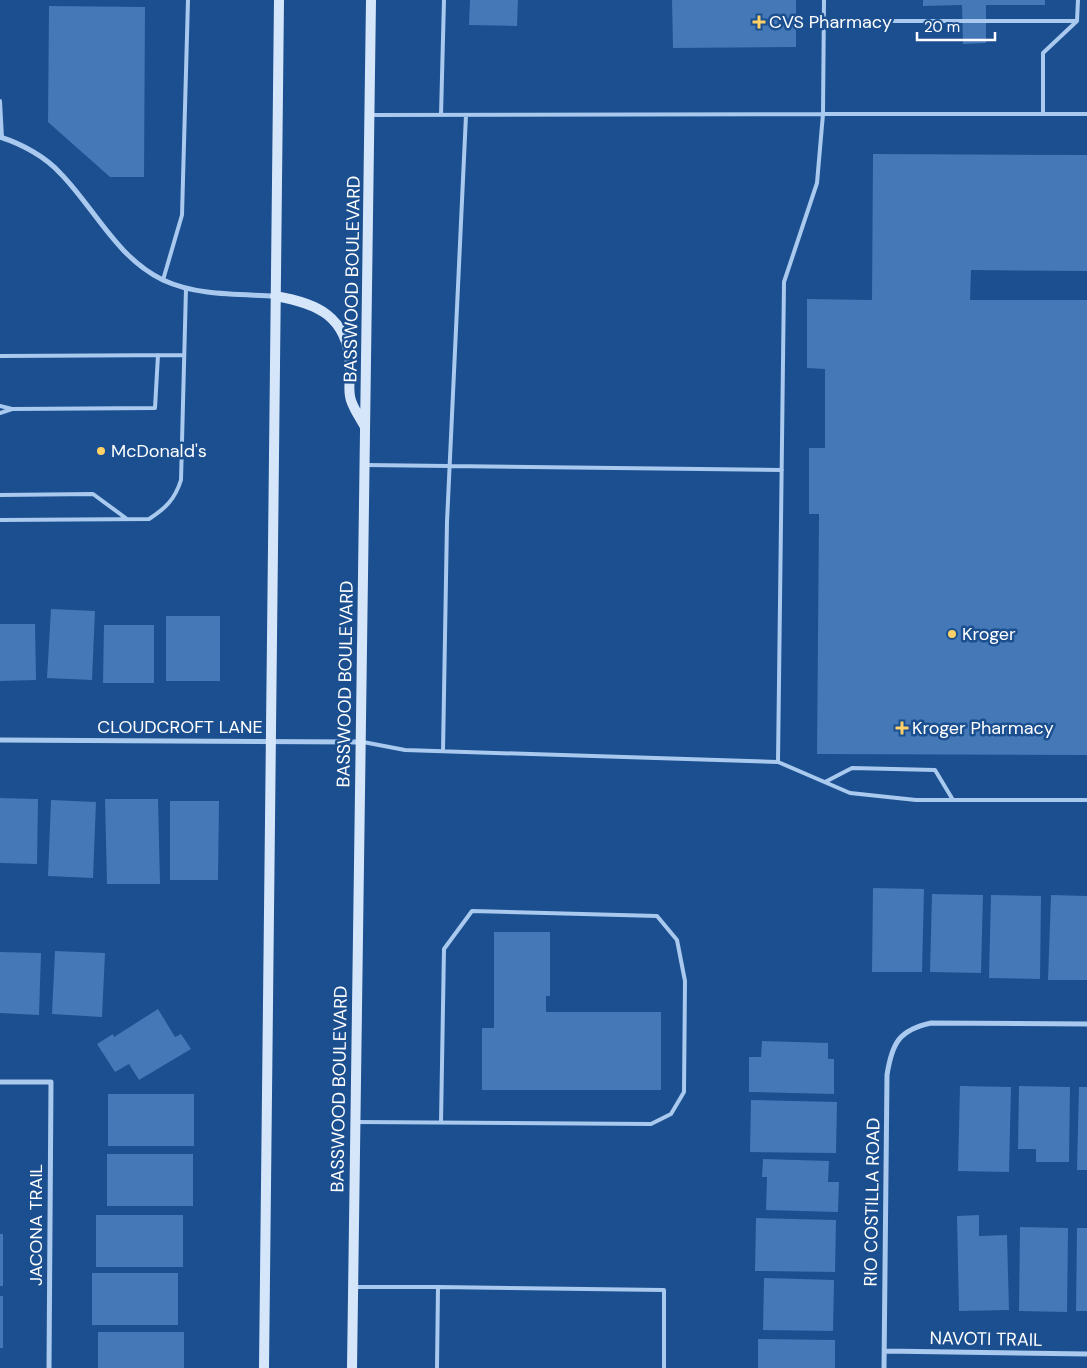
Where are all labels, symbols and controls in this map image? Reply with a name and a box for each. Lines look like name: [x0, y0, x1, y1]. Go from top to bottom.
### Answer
place label: CVS Pharmacy: [769, 10, 892, 34]
scale bar: [917, 10, 994, 42]
marker: CVS Pharmacy: [753, 16, 765, 28]
text: 20 m: [924, 17, 960, 37]
street label: BASSWOOD BOULEVARD: [338, 175, 366, 383]
place label: McDonald's: [111, 439, 207, 463]
marker: McDonald's: [95, 445, 107, 457]
street label: BASSWOOD BOULEVARD: [331, 580, 359, 788]
place label: Kroger: [962, 622, 1016, 646]
marker: Kroger: [946, 628, 958, 640]
street label: CLOUDCROFT LANE: [97, 715, 263, 739]
place label: Kroger Pharmacy: [912, 716, 1054, 740]
marker: Kroger Pharmacy: [896, 722, 908, 734]
street label: BASSWOOD BOULEVARD: [325, 985, 353, 1193]
street label: RIO COSTILLA ROAD: [859, 1117, 885, 1287]
street label: JACONA TRAIL: [24, 1164, 48, 1286]
street label: NAVOTI TRAIL: [929, 1326, 1043, 1352]

